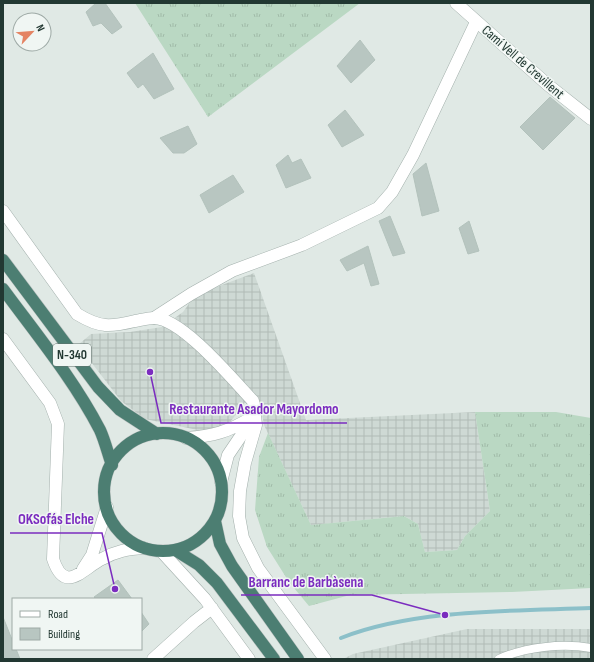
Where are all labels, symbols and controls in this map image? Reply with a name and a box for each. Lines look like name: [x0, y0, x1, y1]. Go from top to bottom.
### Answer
north arrow: [12, 12, 52, 52]
text: N: [33, 22, 48, 33]
street label: Camí Vell de Crevillent: [478, 22, 568, 102]
road number: N-340: [53, 344, 91, 366]
callout: Restaurante Asador Mayordomo: [161, 396, 347, 423]
text: Restaurante Asador Mayordomo: [169, 400, 339, 419]
callout: OKSofás Elche: [10, 506, 102, 533]
text: OKSofás Elche: [18, 510, 94, 529]
callout: Barranc de Barbàsena: [241, 568, 372, 595]
text: Barranc de Barbàsena: [249, 573, 363, 592]
legend: [12, 598, 142, 650]
text: Road: [48, 607, 68, 622]
text: Building: [48, 627, 80, 642]

